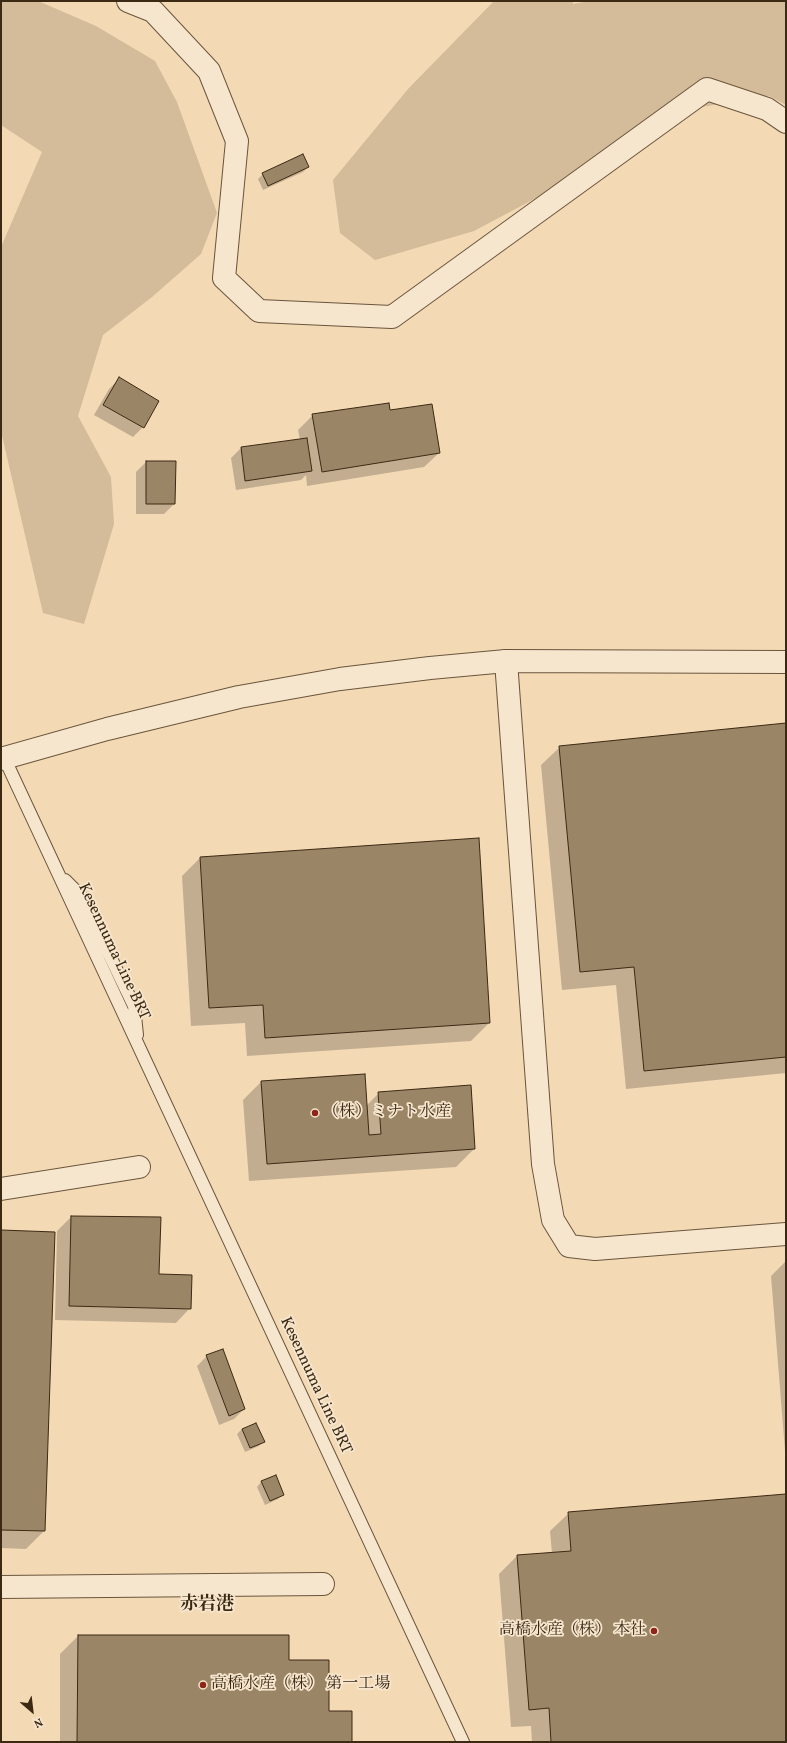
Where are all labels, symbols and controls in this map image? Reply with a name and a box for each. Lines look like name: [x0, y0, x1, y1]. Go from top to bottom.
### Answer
street label: Kesennuma Line BRT: [73, 880, 153, 1024]
place label: （株）ミナト水産: [323, 1103, 451, 1123]
marker: （株）ミナト水産: [310, 1108, 320, 1118]
street label: Kesennuma Line BRT: [275, 1314, 355, 1458]
district label: 赤岩港: [180, 1595, 234, 1617]
place label: 高橋水産（株） 本社: [499, 1621, 646, 1641]
marker: 高橋水産（株） 本社: [649, 1626, 659, 1636]
place label: 高橋水産（株） 第一工場: [211, 1675, 390, 1695]
marker: 高橋水産（株） 第一工場: [198, 1680, 208, 1690]
north arrow: [12, 1691, 52, 1731]
text: N: [31, 1714, 45, 1731]

